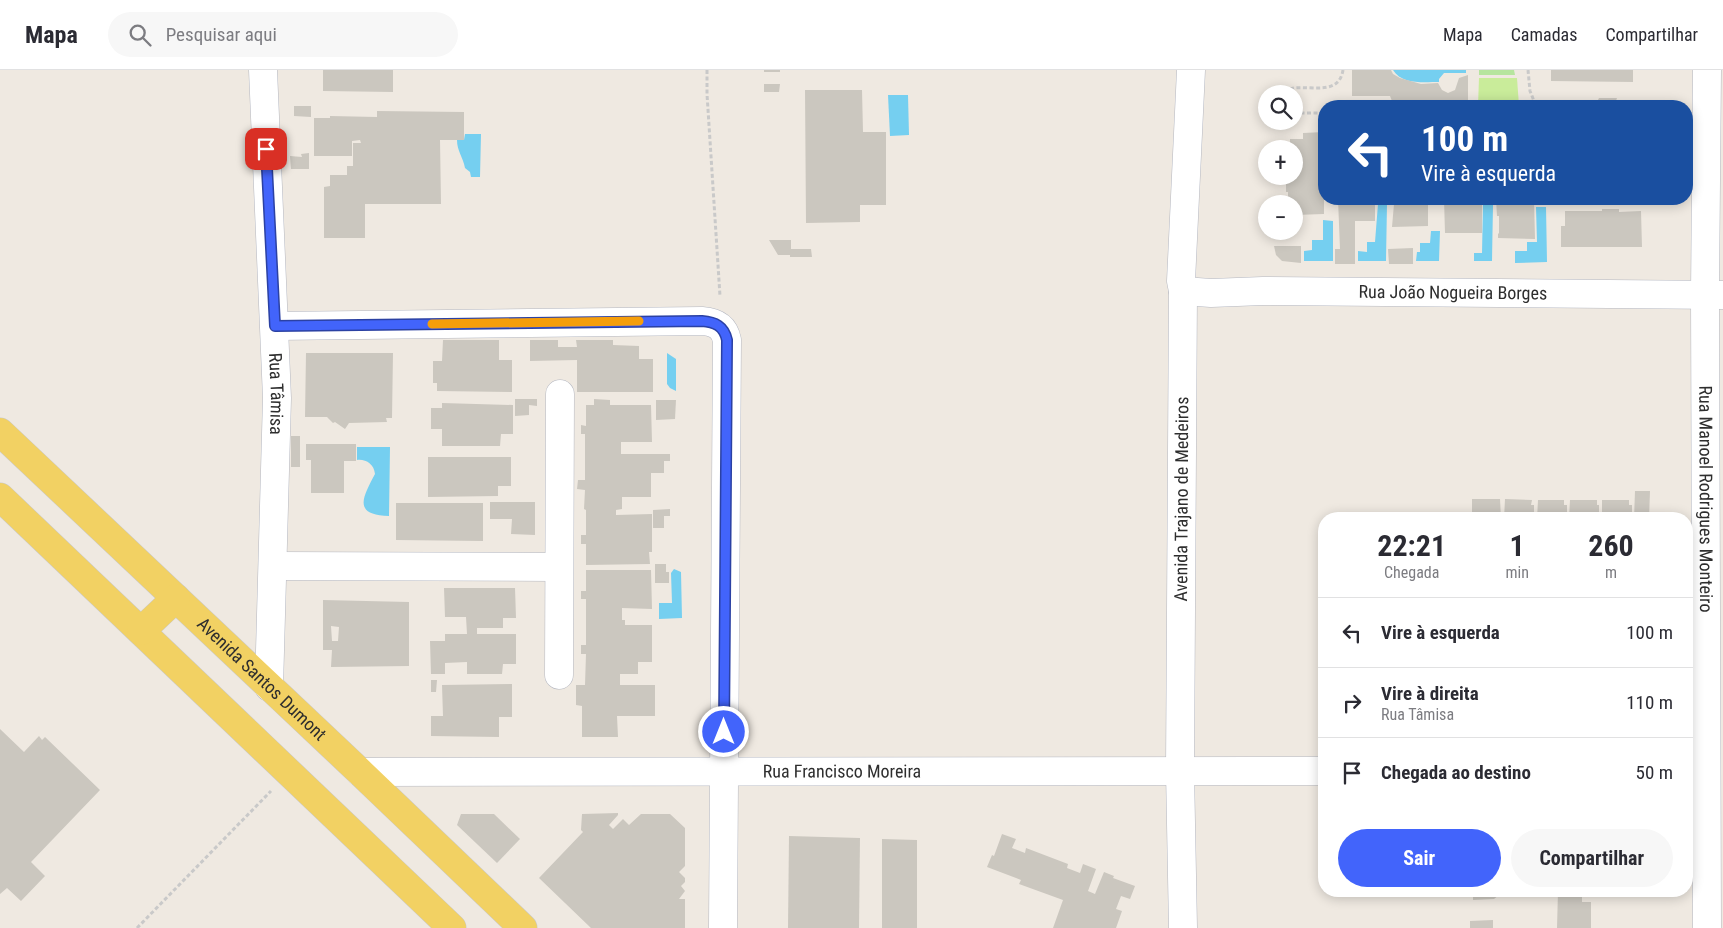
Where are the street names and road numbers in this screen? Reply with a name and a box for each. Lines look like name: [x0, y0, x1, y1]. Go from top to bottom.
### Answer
street label: Rua João Nogueira Borges: [1358, 281, 1547, 303]
street label: Rua Tâmisa: [265, 352, 288, 435]
street label: Rua Manoel Rodrigues Monteiro: [1695, 385, 1717, 612]
street label: Avenida Trajano de Medeiros: [1170, 397, 1192, 602]
street label: Avenida Santos Dumont: [193, 613, 331, 745]
street label: Rua Francisco Moreira: [763, 760, 921, 782]

